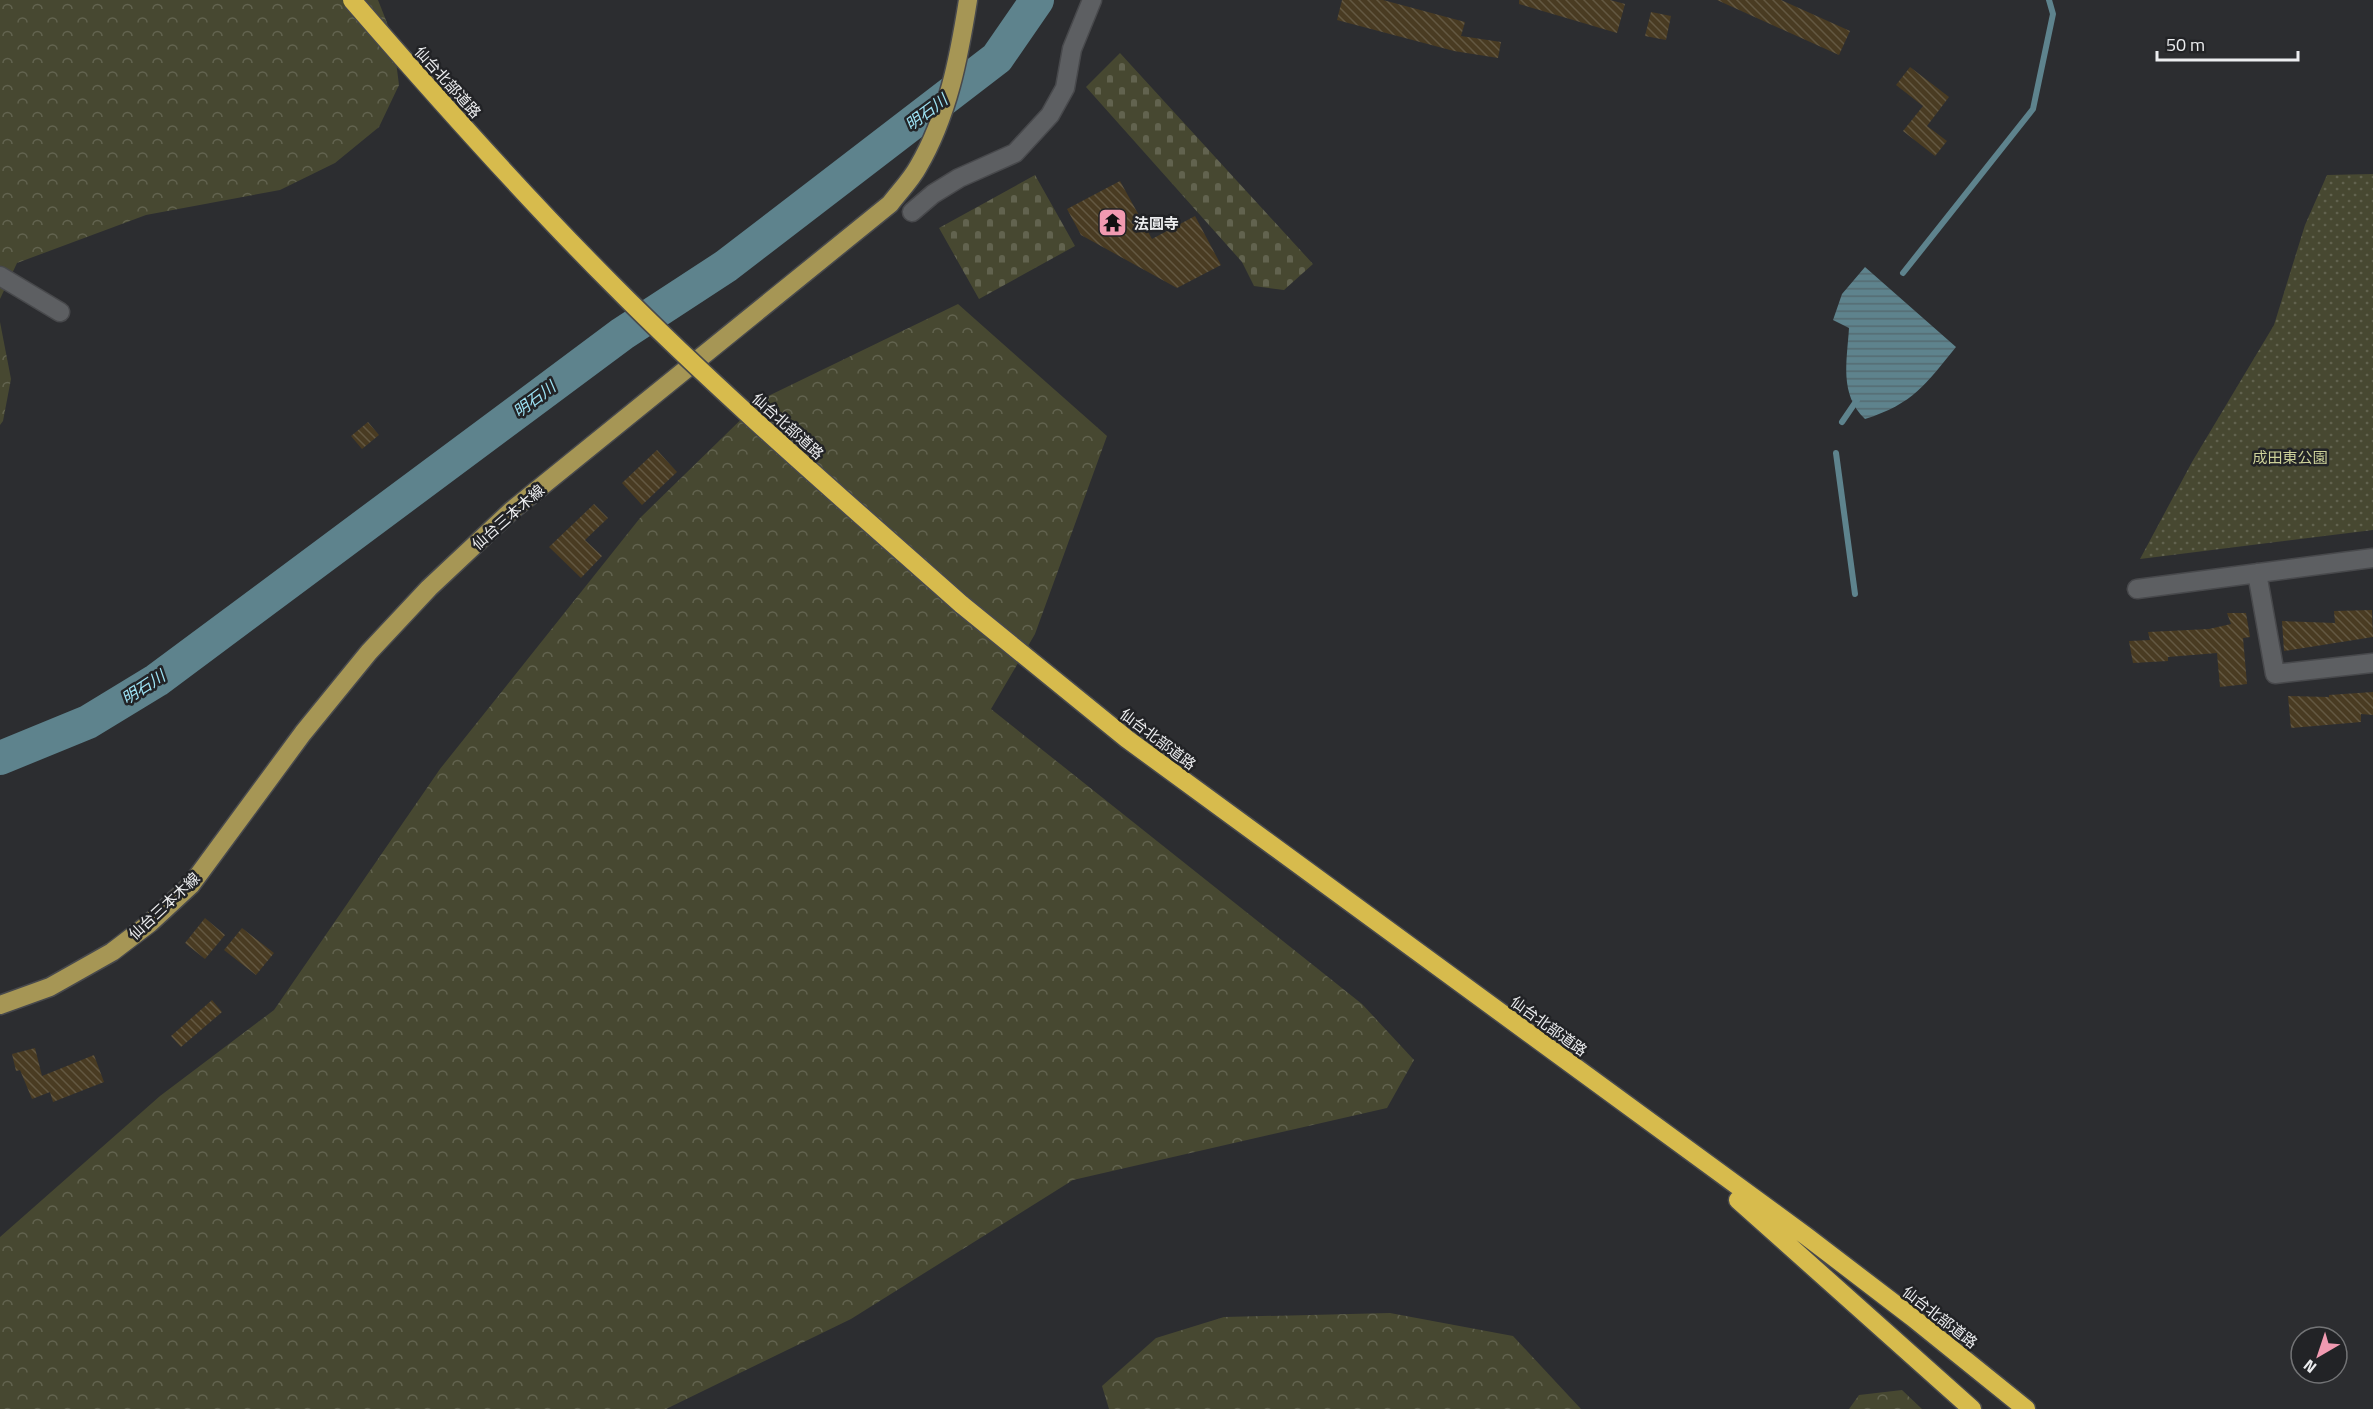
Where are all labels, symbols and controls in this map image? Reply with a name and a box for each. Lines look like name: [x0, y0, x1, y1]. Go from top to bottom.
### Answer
scale bar: [2157, 24, 2298, 62]
text: 50 m: [2166, 31, 2205, 58]
street label: 仙台北部道路: [409, 41, 487, 123]
water label: 明石川: [900, 87, 954, 136]
temple icon: 法圓寺: [1097, 207, 1129, 239]
place label: 法圓寺: [1134, 212, 1179, 235]
water label: 明石川: [508, 374, 562, 423]
street label: 仙台北部道路: [747, 387, 829, 465]
park label: 成田東公園: [2252, 446, 2328, 469]
street label: 仙台三本木線: [466, 479, 550, 555]
water label: 明石川: [116, 663, 171, 710]
street label: 仙台北部道路: [1115, 703, 1201, 775]
street label: 仙台三本木線: [123, 867, 205, 945]
street label: 仙台北部道路: [1506, 990, 1592, 1062]
street label: 仙台北部道路: [1897, 1280, 1983, 1354]
north arrow: [2289, 1325, 2349, 1385]
text: N: [2298, 1354, 2321, 1379]

